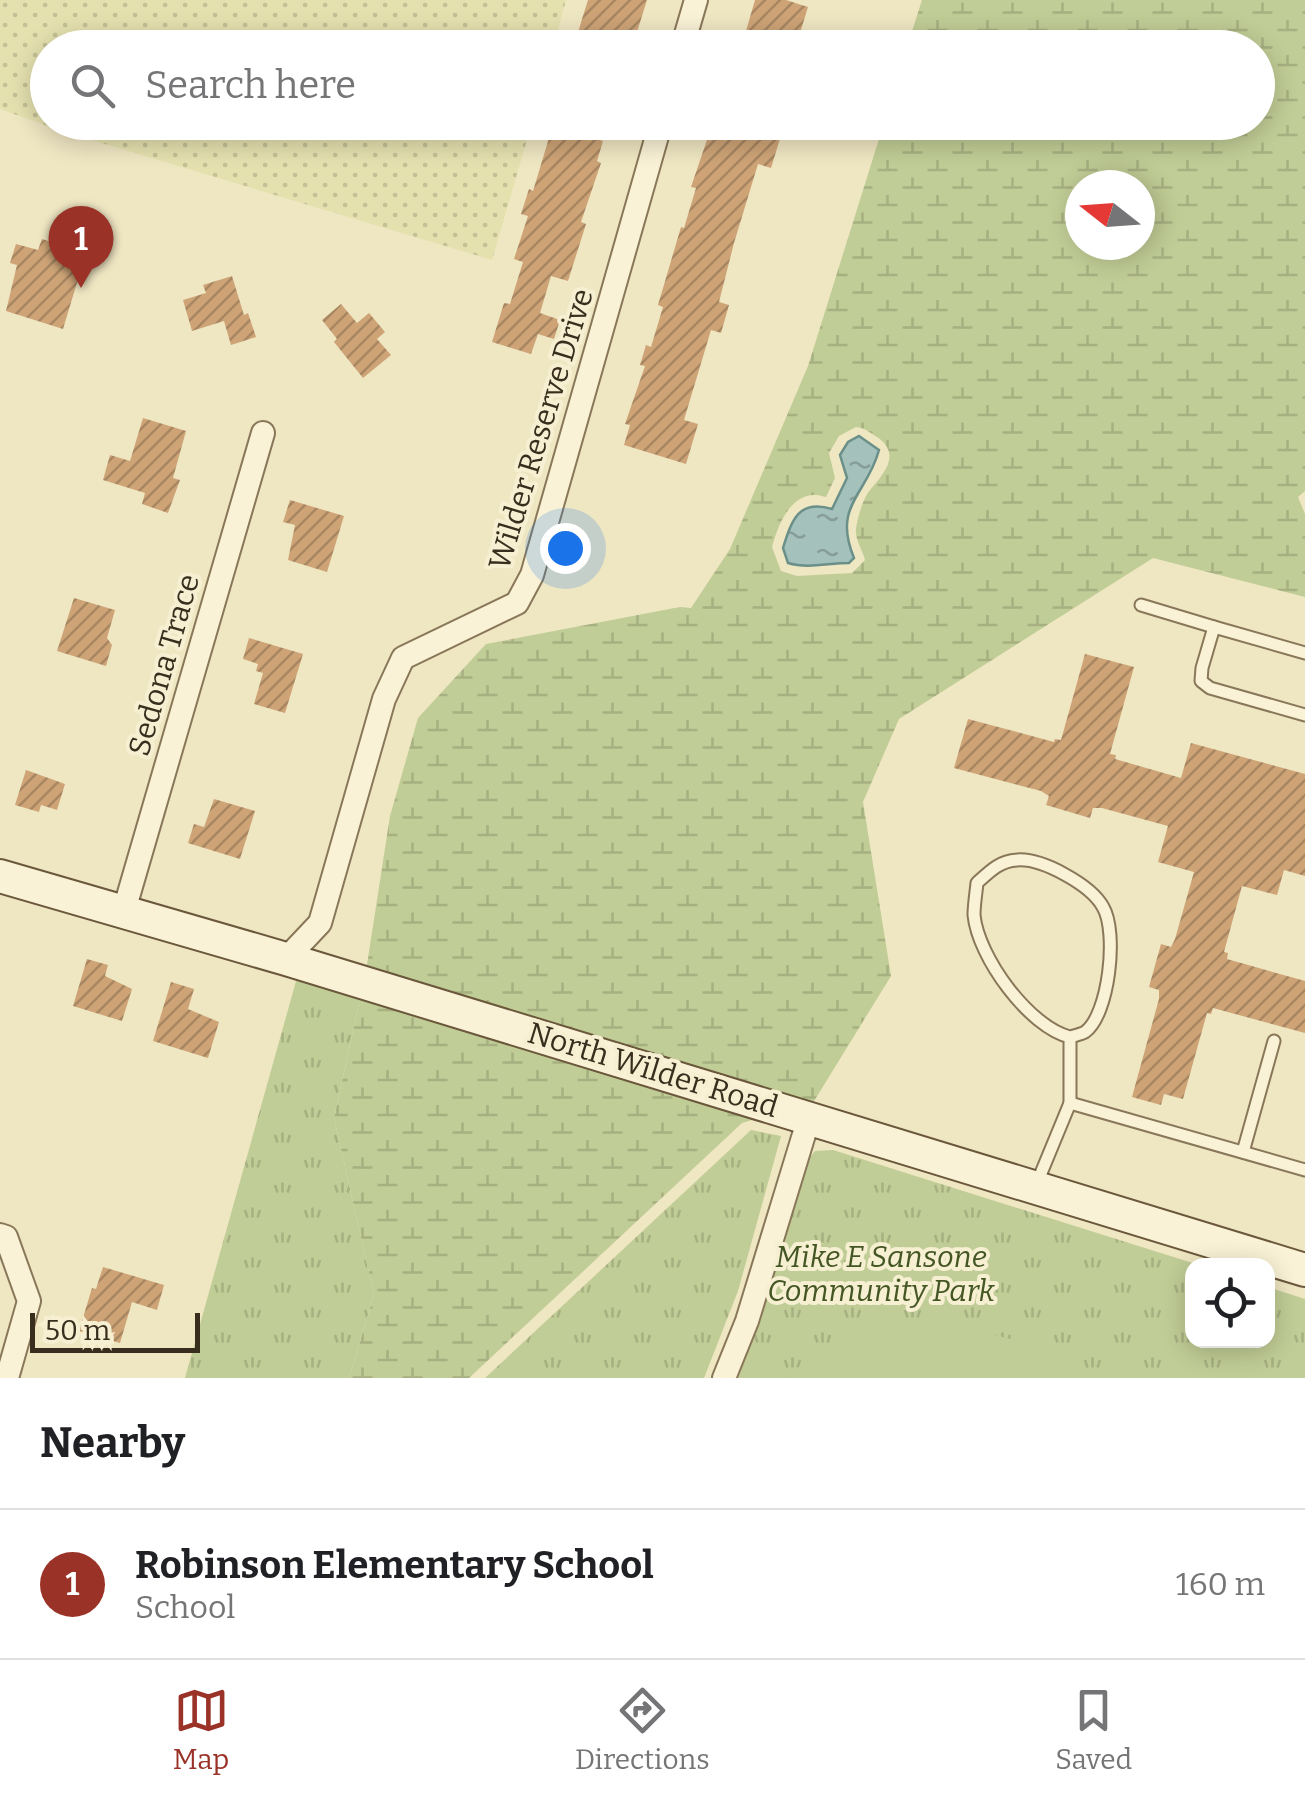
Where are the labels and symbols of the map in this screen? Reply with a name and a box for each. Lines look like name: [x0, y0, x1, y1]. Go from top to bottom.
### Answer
north arrow: [1065, 170, 1155, 260]
pin: 1: [48, 206, 114, 288]
street label: Wilder Reserve Drive: [481, 284, 601, 574]
your location: [540, 523, 591, 574]
street label: Sedona Trace: [121, 570, 207, 760]
street label: North Wilder Road: [523, 1015, 783, 1125]
park label: Mike E Sansone Community Park: [767, 1239, 996, 1309]
scale bar: [30, 1308, 200, 1352]

